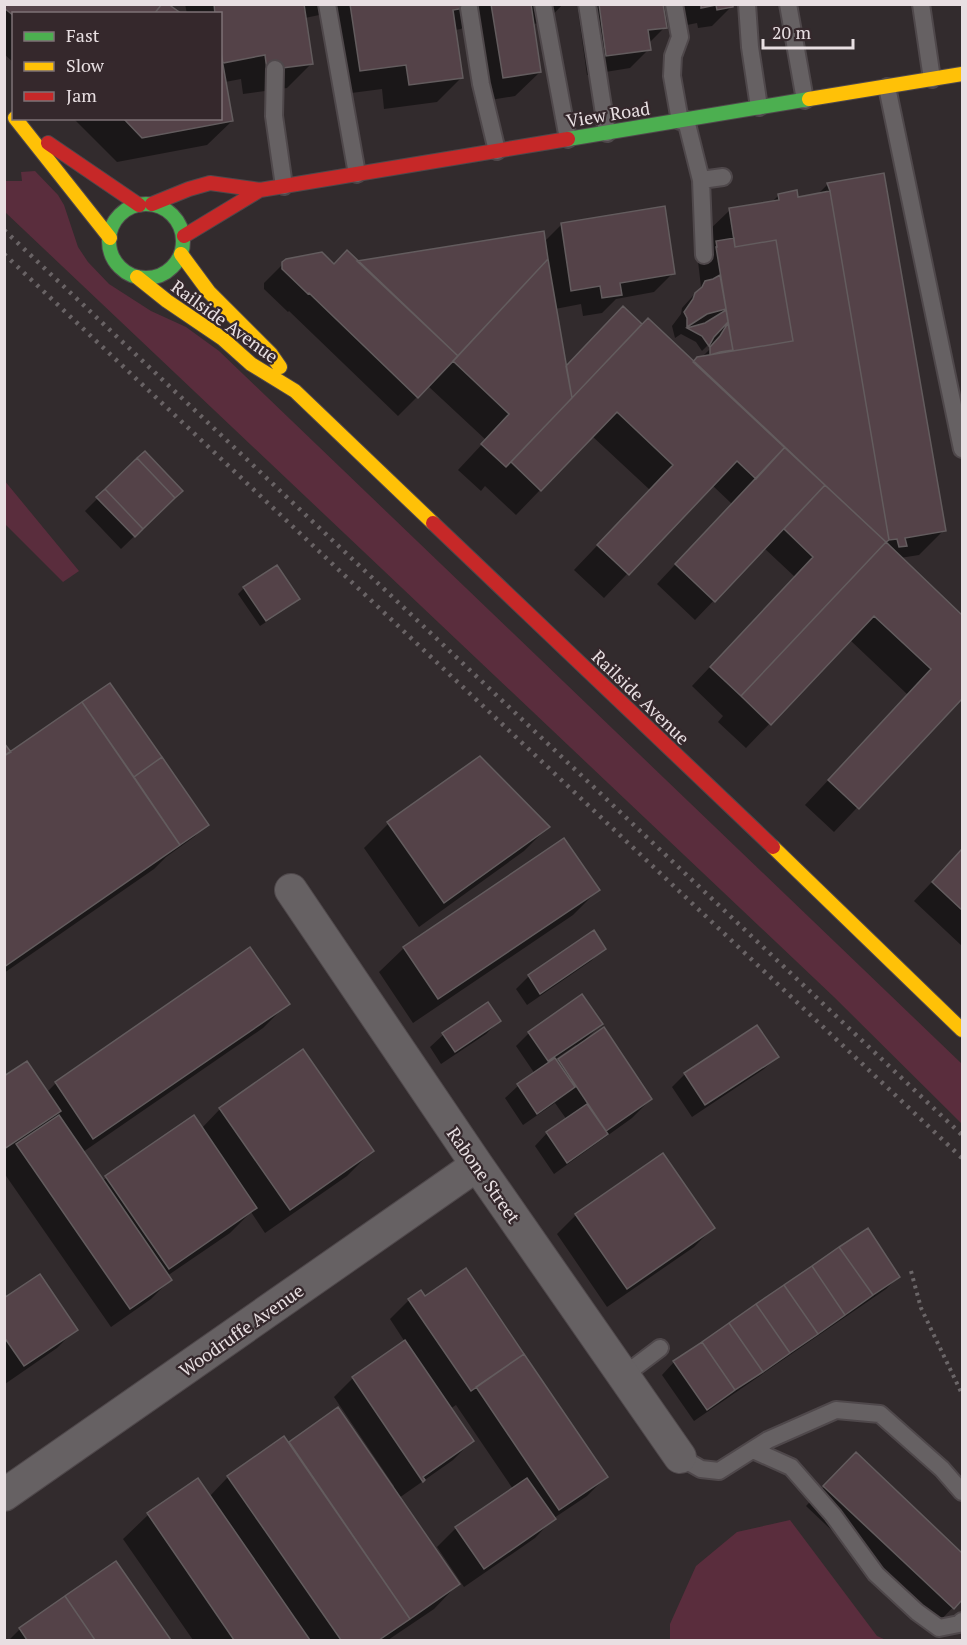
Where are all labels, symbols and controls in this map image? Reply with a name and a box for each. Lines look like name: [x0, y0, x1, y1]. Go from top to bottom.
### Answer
legend: [12, 12, 222, 120]
scale bar: [763, 12, 853, 50]
text: 20 m: [772, 20, 812, 44]
text: Fast: [66, 23, 100, 47]
text: Slow: [66, 53, 105, 77]
text: Jam: [66, 83, 97, 107]
street label: View Road: [564, 96, 652, 132]
street label: Railside Avenue: [167, 274, 283, 368]
street label: Railside Avenue: [587, 644, 695, 750]
street label: Rabone Street: [442, 1122, 526, 1228]
street label: Woodruffe Avenue: [174, 1278, 308, 1382]

